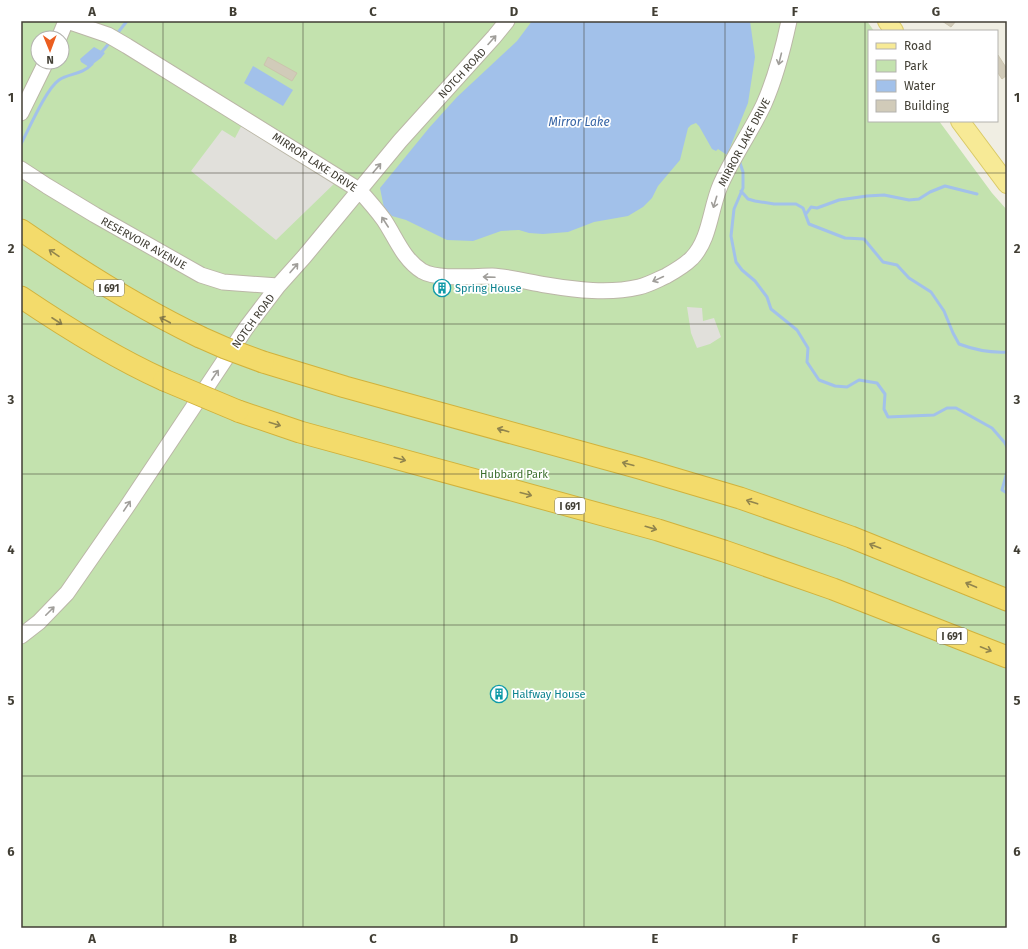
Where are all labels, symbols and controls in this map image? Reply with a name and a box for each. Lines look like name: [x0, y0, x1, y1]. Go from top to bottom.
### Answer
text: A: [87, 4, 96, 19]
text: B: [229, 4, 237, 19]
text: C: [369, 4, 377, 19]
text: D: [510, 4, 519, 19]
text: E: [652, 4, 659, 19]
text: F: [792, 4, 799, 19]
text: G: [932, 4, 940, 19]
north arrow: [30, 30, 70, 70]
legend: [868, 30, 998, 122]
one-way arrow: [487, 35, 496, 45]
text: Road: [904, 39, 932, 53]
street label: NOTCH ROAD: [436, 45, 489, 101]
one-way arrow: [776, 52, 784, 65]
text: N: [46, 53, 54, 66]
text: Park: [904, 59, 928, 73]
text: Water: [904, 79, 936, 93]
text: 1: [8, 90, 14, 105]
text: 1: [1014, 90, 1020, 105]
street label: MIRROR LAKE DRIVE: [716, 96, 773, 189]
text: Building: [904, 99, 950, 113]
water label: Mirror Lake: [548, 115, 610, 129]
street label: MIRROR LAKE DRIVE: [270, 130, 360, 195]
one-way arrow: [373, 163, 382, 174]
one-way arrow: [711, 195, 718, 208]
street label: RESERVOIR AVENUE: [99, 214, 189, 272]
one-way arrow: [381, 217, 389, 228]
text: 2: [8, 241, 15, 256]
text: 2: [1014, 241, 1021, 256]
one-way arrow: [48, 249, 59, 257]
one-way arrow: [290, 263, 299, 274]
one-way arrow: [483, 273, 496, 280]
one-way arrow: [653, 276, 665, 283]
building icon: Spring House: [432, 278, 452, 298]
road number: I 691: [94, 280, 124, 296]
place label: Spring House: [455, 282, 521, 295]
street label: NOTCH ROAD: [229, 292, 277, 351]
one-way arrow: [159, 315, 171, 323]
one-way arrow: [51, 317, 62, 325]
one-way arrow: [211, 370, 219, 381]
text: 3: [7, 392, 15, 407]
text: 3: [1013, 392, 1021, 407]
one-way arrow: [269, 421, 282, 428]
one-way arrow: [496, 426, 509, 433]
one-way arrow: [394, 456, 407, 463]
one-way arrow: [622, 460, 635, 468]
park label: Hubbard Park: [480, 468, 548, 481]
one-way arrow: [519, 490, 532, 498]
road number: I 691: [555, 498, 585, 514]
one-way arrow: [746, 498, 759, 505]
one-way arrow: [123, 501, 131, 512]
one-way arrow: [644, 525, 657, 532]
one-way arrow: [869, 541, 881, 549]
text: 4: [7, 542, 15, 557]
text: 4: [1013, 542, 1021, 557]
one-way arrow: [965, 581, 977, 588]
one-way arrow: [46, 606, 55, 616]
road number: I 691: [937, 628, 967, 644]
one-way arrow: [980, 646, 992, 653]
building icon: Halfway House: [489, 684, 509, 704]
place label: Halfway House: [512, 688, 586, 701]
text: 5: [8, 693, 15, 708]
text: 5: [1014, 693, 1021, 708]
text: 6: [7, 844, 15, 859]
text: 6: [1013, 844, 1021, 859]
text: A: [87, 931, 96, 946]
text: B: [229, 931, 237, 946]
text: C: [369, 931, 377, 946]
text: D: [510, 931, 519, 946]
text: E: [652, 931, 659, 946]
text: F: [792, 931, 799, 946]
text: G: [932, 931, 940, 946]

